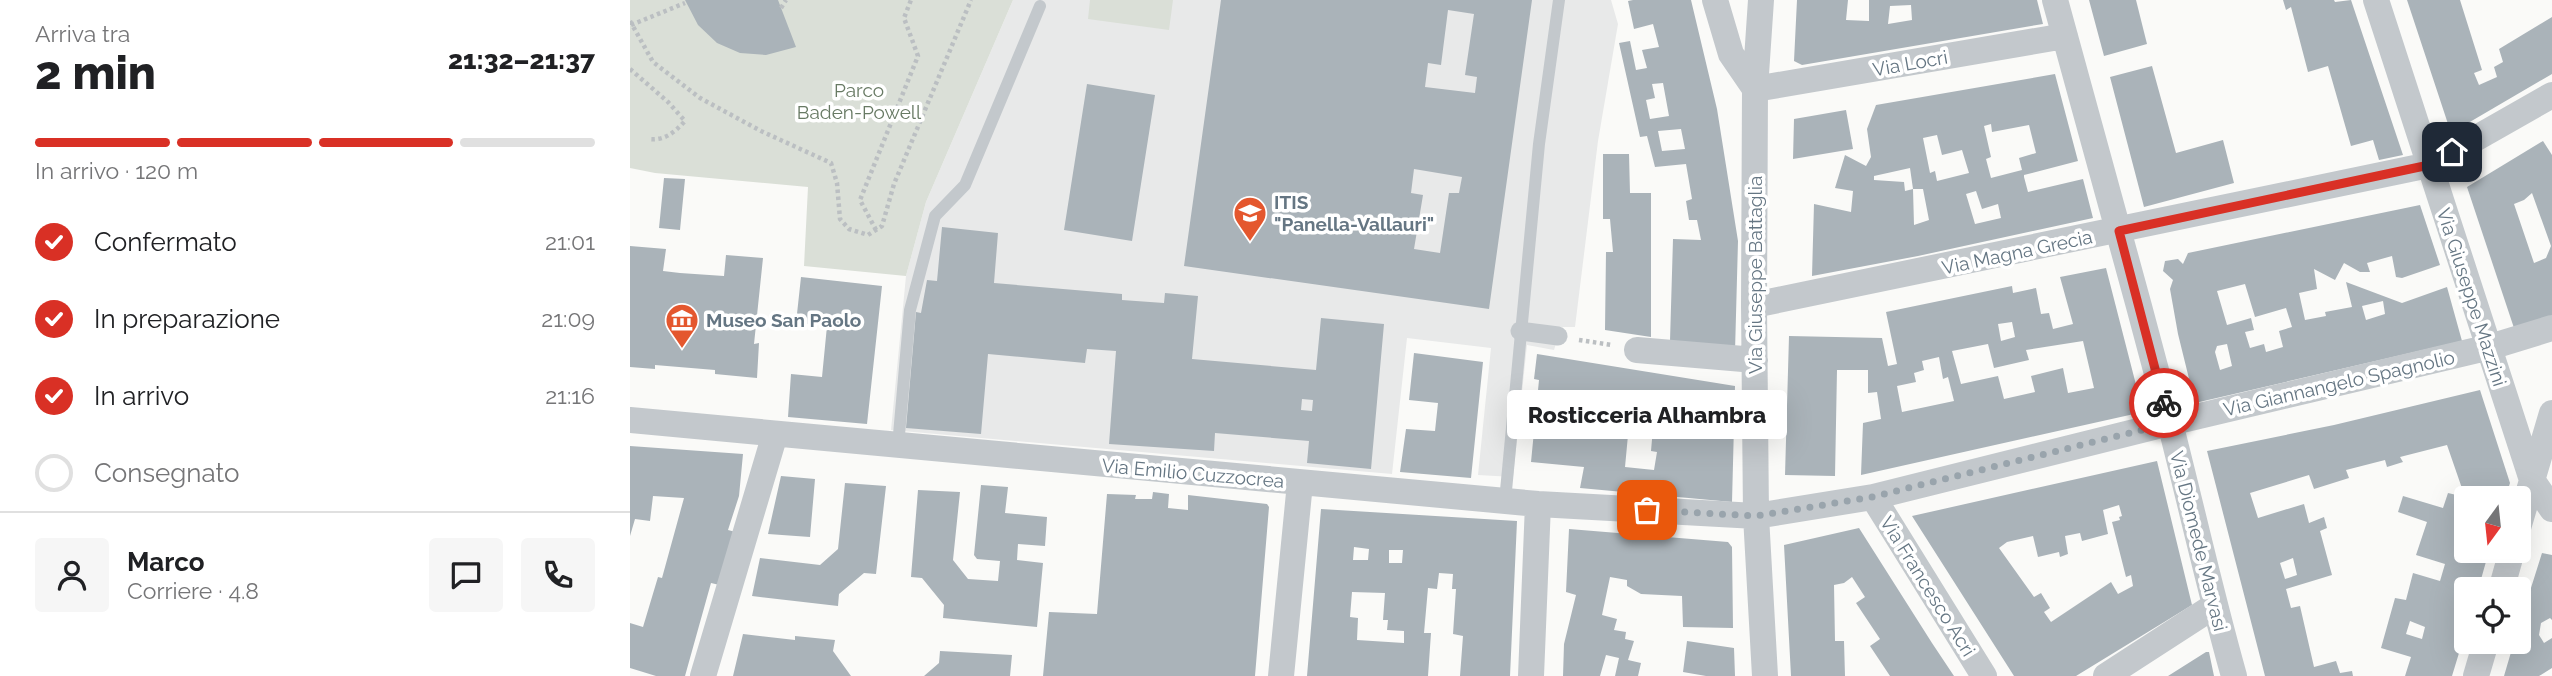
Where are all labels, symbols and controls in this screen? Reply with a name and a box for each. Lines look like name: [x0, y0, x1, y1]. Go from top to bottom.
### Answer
text: Arriva tra: [35, 20, 130, 47]
text: 21:32–21:37: [448, 45, 595, 75]
text: 2 min: [35, 46, 156, 100]
street label: Via Locri: [1871, 46, 1949, 80]
park label: Parco Baden-Powell: [797, 79, 922, 123]
pin: [2422, 122, 2482, 182]
icon: home: [2433, 133, 2471, 171]
text: In arrivo · 120 m: [35, 157, 198, 184]
street label: Via Giuseppe Battaglia: [1744, 176, 1766, 374]
place label: ITIS "Panella-Vallauri": [1274, 191, 1434, 235]
school or university icon: ITIS "Panella-Vallauri": [1231, 194, 1269, 243]
street label: Via Giuseppe Mazzini: [2433, 205, 2511, 389]
icon: check: [35, 223, 73, 261]
street label: Via Magna Grecia: [1940, 225, 2094, 279]
text: Confermato: [94, 227, 237, 257]
text: 21:01: [545, 228, 595, 255]
icon: check: [35, 300, 73, 338]
museum icon: Museo San Paolo: [663, 301, 701, 350]
text: In preparazione: [94, 304, 280, 334]
text: 21:09: [541, 305, 595, 332]
place label: Museo San Paolo: [706, 309, 861, 331]
street label: Via Giannangelo Spagnolio: [2221, 346, 2457, 420]
courier: [2129, 368, 2199, 438]
icon: check: [35, 377, 73, 415]
text: In arrivo: [94, 381, 189, 411]
text: 21:16: [545, 382, 595, 409]
icon: bike: [2145, 384, 2183, 422]
callout: Rosticceria Alhambra: [1507, 391, 1787, 440]
text: Rosticceria Alhambra: [1528, 401, 1766, 428]
street label: Via Diomede Marvasi: [2166, 449, 2232, 633]
street label: Via Emilio Cuzzocrea: [1101, 454, 1285, 492]
text: Consegnato: [94, 458, 240, 488]
pin: [1617, 480, 1677, 540]
north arrow: [2454, 486, 2530, 564]
map controls: [2454, 486, 2531, 654]
icon: bag: [1628, 491, 1666, 529]
street label: Via Francesco Acri: [1876, 512, 1980, 660]
button: person: [35, 538, 109, 612]
button: chat: [429, 538, 503, 612]
button: phone: [521, 538, 595, 612]
text: Marco: [127, 547, 204, 577]
text: Corriere · 4.8: [127, 577, 259, 604]
button: locate: [2454, 577, 2531, 654]

